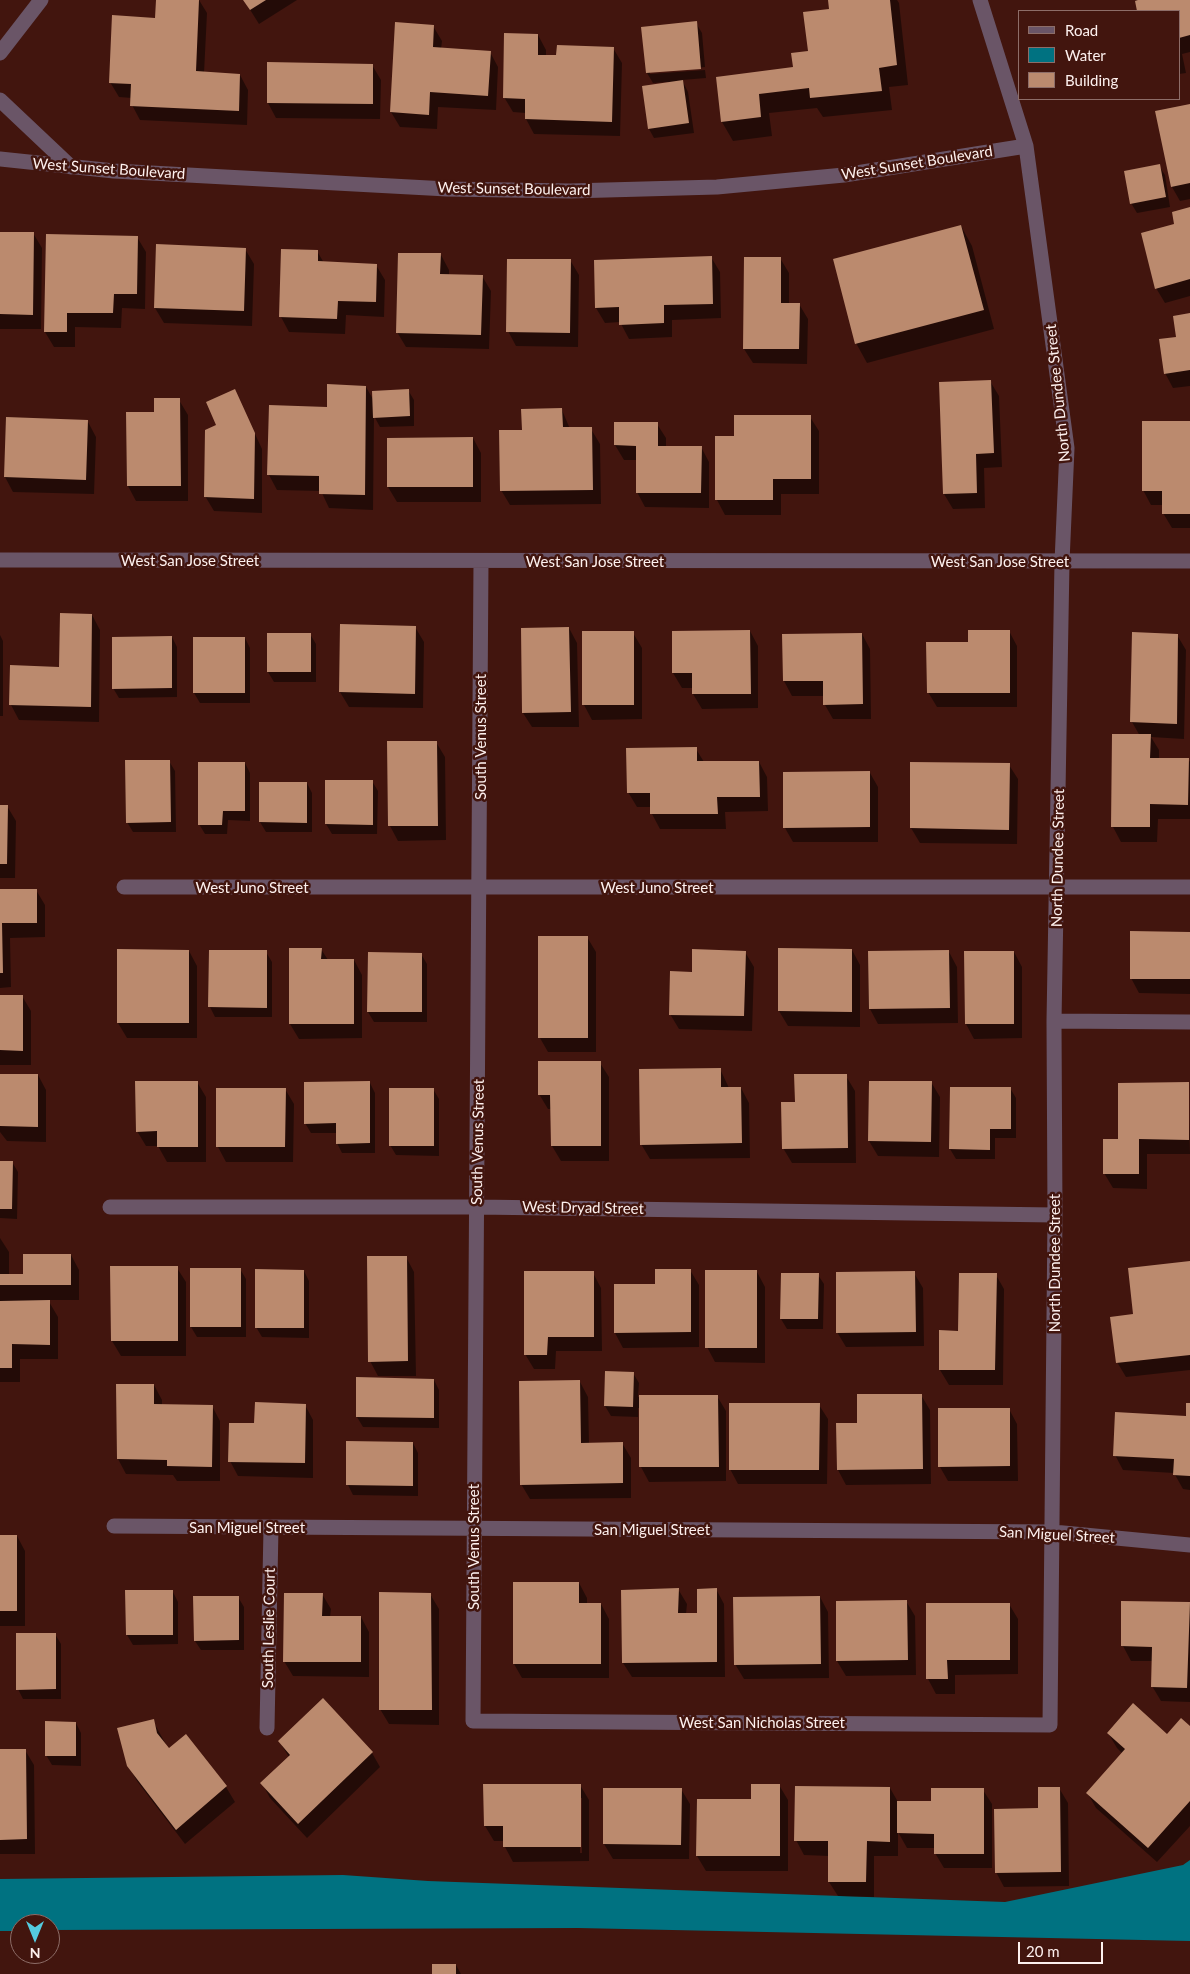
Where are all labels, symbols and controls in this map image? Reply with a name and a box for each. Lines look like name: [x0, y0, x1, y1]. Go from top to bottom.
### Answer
legend: [1018, 10, 1180, 100]
text: Road: [1065, 21, 1098, 39]
text: Water: [1065, 46, 1106, 64]
text: Building: [1065, 71, 1118, 89]
street label: West Sunset Boulevard: [840, 142, 994, 184]
street label: West Sunset Boulevard: [32, 155, 186, 183]
street label: West Sunset Boulevard: [437, 179, 591, 199]
street label: North Dundee Street: [1042, 323, 1074, 463]
street label: West San Jose Street: [121, 552, 259, 570]
street label: West San Jose Street: [526, 553, 664, 571]
street label: West San Jose Street: [931, 553, 1069, 571]
street label: South Venus Street: [472, 674, 490, 800]
street label: North Dundee Street: [1048, 789, 1068, 927]
street label: West Juno Street: [195, 879, 309, 897]
street label: West Juno Street: [600, 879, 714, 897]
street label: South Venus Street: [468, 1079, 488, 1205]
street label: North Dundee Street: [1046, 1194, 1064, 1332]
street label: West Dryad Street: [522, 1198, 644, 1218]
street label: South Venus Street: [465, 1484, 483, 1610]
street label: San Miguel Street: [189, 1519, 305, 1537]
street label: San Miguel Street: [594, 1521, 710, 1539]
street label: San Miguel Street: [999, 1523, 1115, 1547]
street label: South Leslie Court: [259, 1568, 279, 1688]
street label: West San Nicholas Street: [679, 1714, 845, 1732]
north arrow: [10, 1914, 60, 1964]
scale bar: [1020, 1932, 1105, 1964]
text: 20 m: [1026, 1942, 1060, 1960]
text: N: [30, 1945, 40, 1962]

